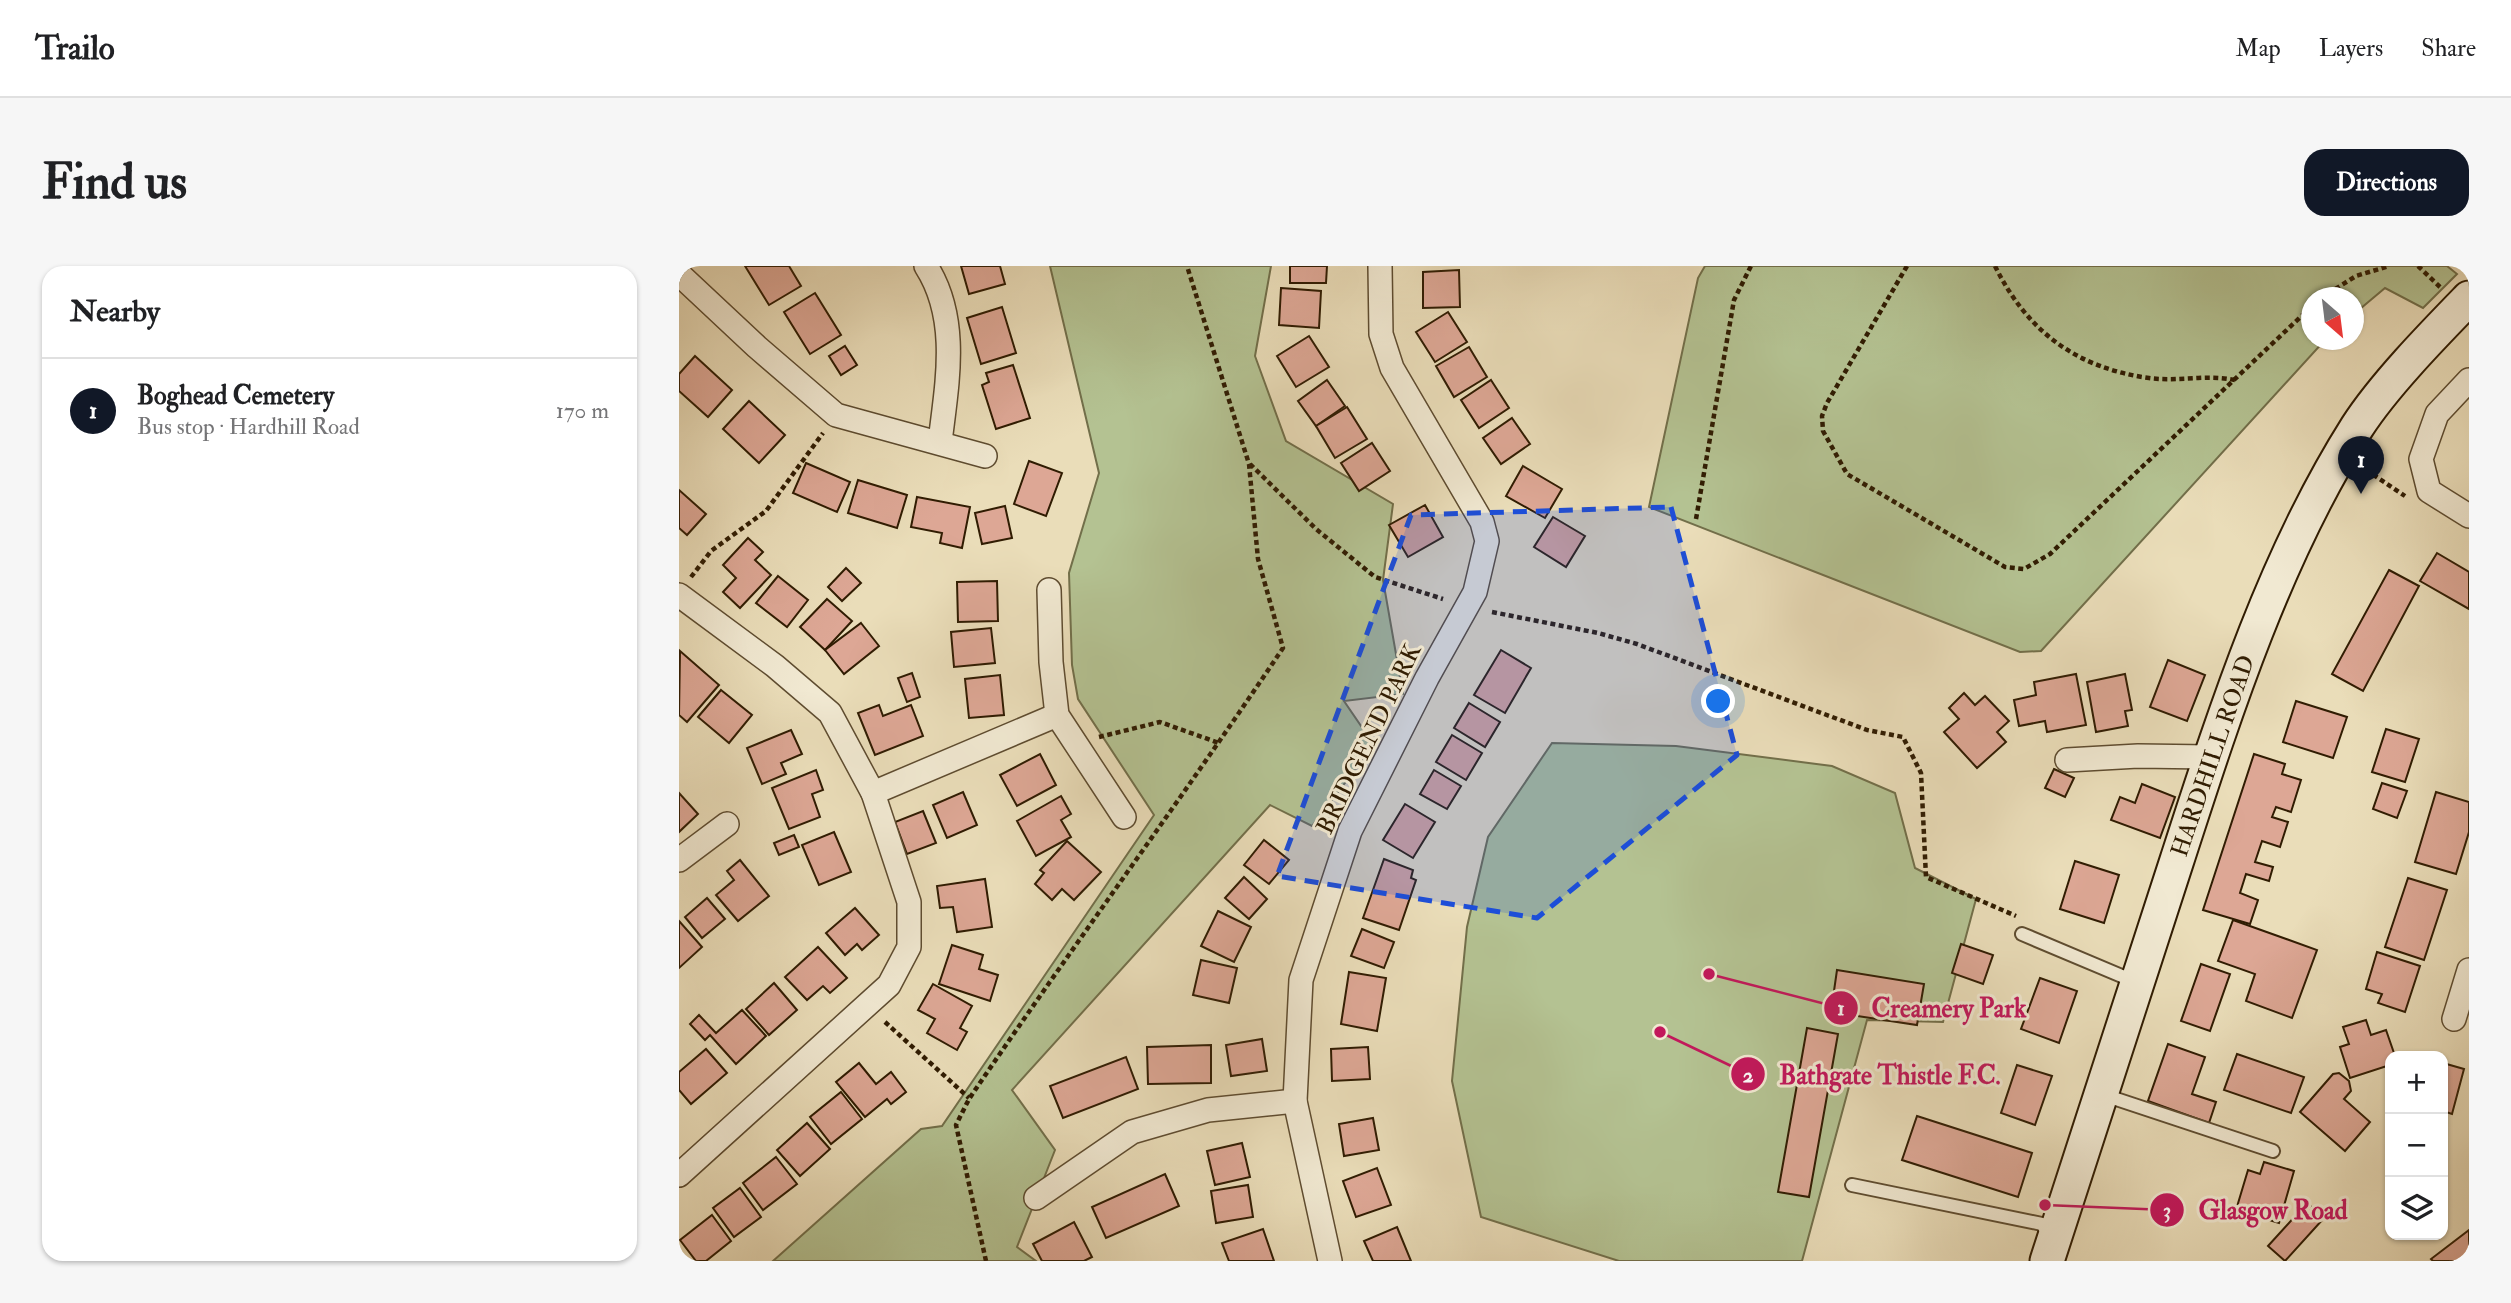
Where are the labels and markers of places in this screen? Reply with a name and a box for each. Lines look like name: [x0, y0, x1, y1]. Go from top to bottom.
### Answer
pin: 1: [2338, 436, 2384, 494]
callout: Creamery Park: [1823, 984, 2041, 1031]
callout: Bathgate Thistle F.C.: [1730, 1051, 2014, 1098]
callout: Glasgow Road: [2149, 1187, 2361, 1234]

